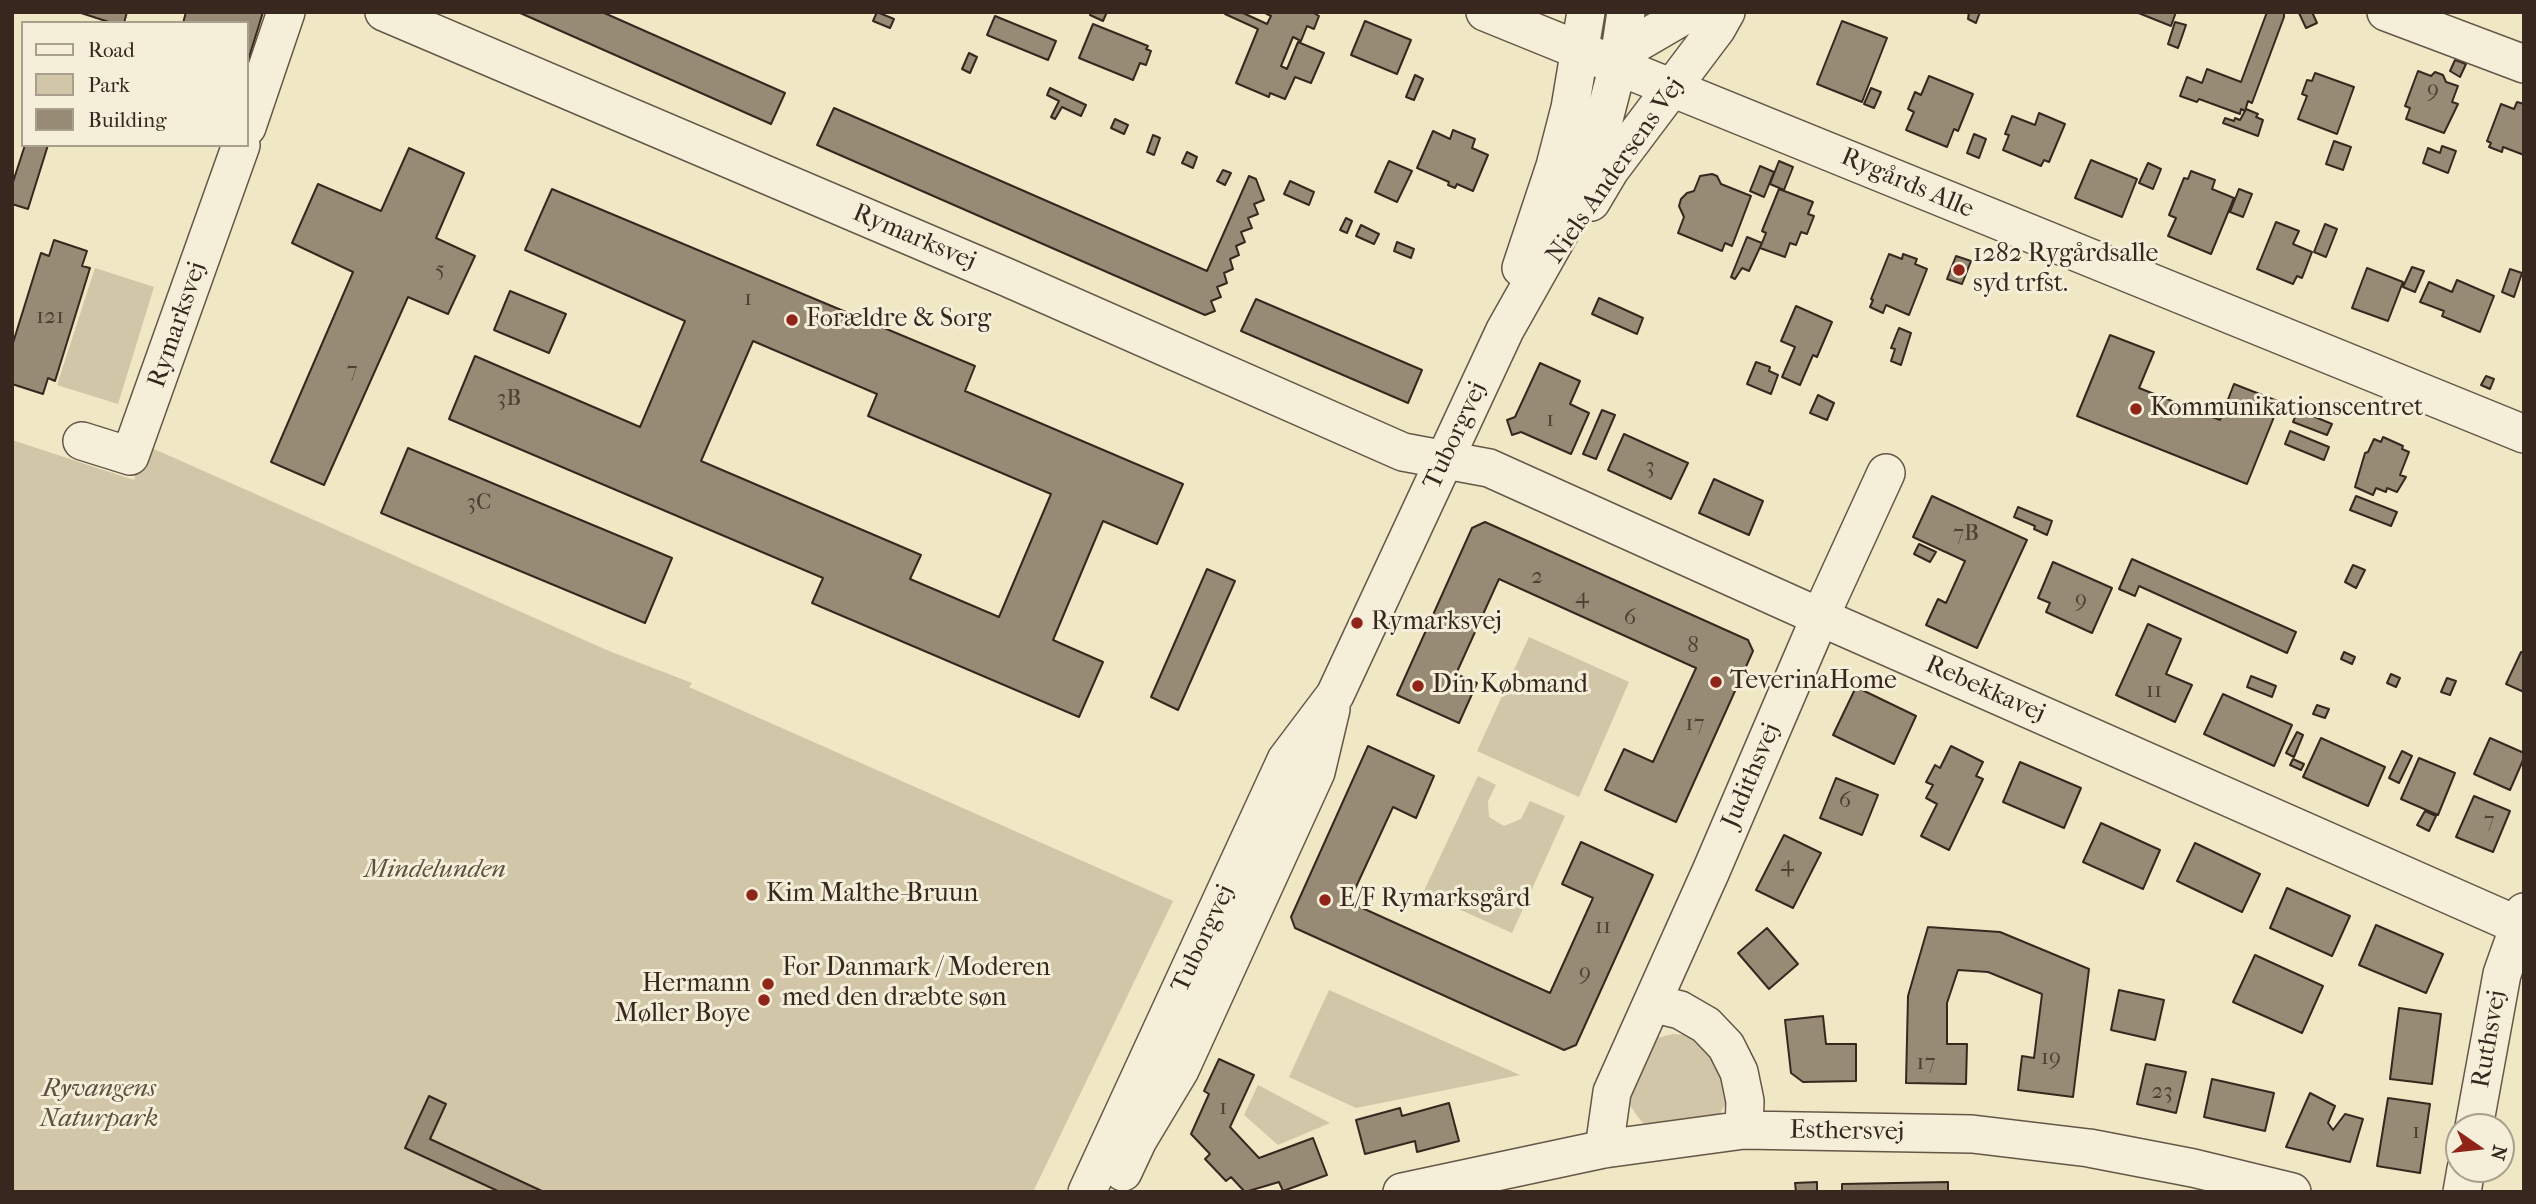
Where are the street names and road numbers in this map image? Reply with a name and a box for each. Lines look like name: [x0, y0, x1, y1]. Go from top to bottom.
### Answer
street label: Niels Andersens Vej: [1540, 72, 1692, 270]
street label: Rygårds Alle: [1836, 142, 1978, 226]
street label: Rymarksvej: [848, 198, 980, 278]
street label: Rymarksvej: [142, 258, 214, 392]
street label: Tuborgvej: [1418, 377, 1494, 495]
street label: Rebekkavej: [1920, 650, 2050, 730]
street label: Judithsvej: [1716, 719, 1788, 833]
street label: Tuborgvej: [1166, 880, 1242, 998]
street label: Ruthsvej: [2466, 988, 2514, 1090]
street label: Esthersvej: [1789, 1115, 1905, 1149]

